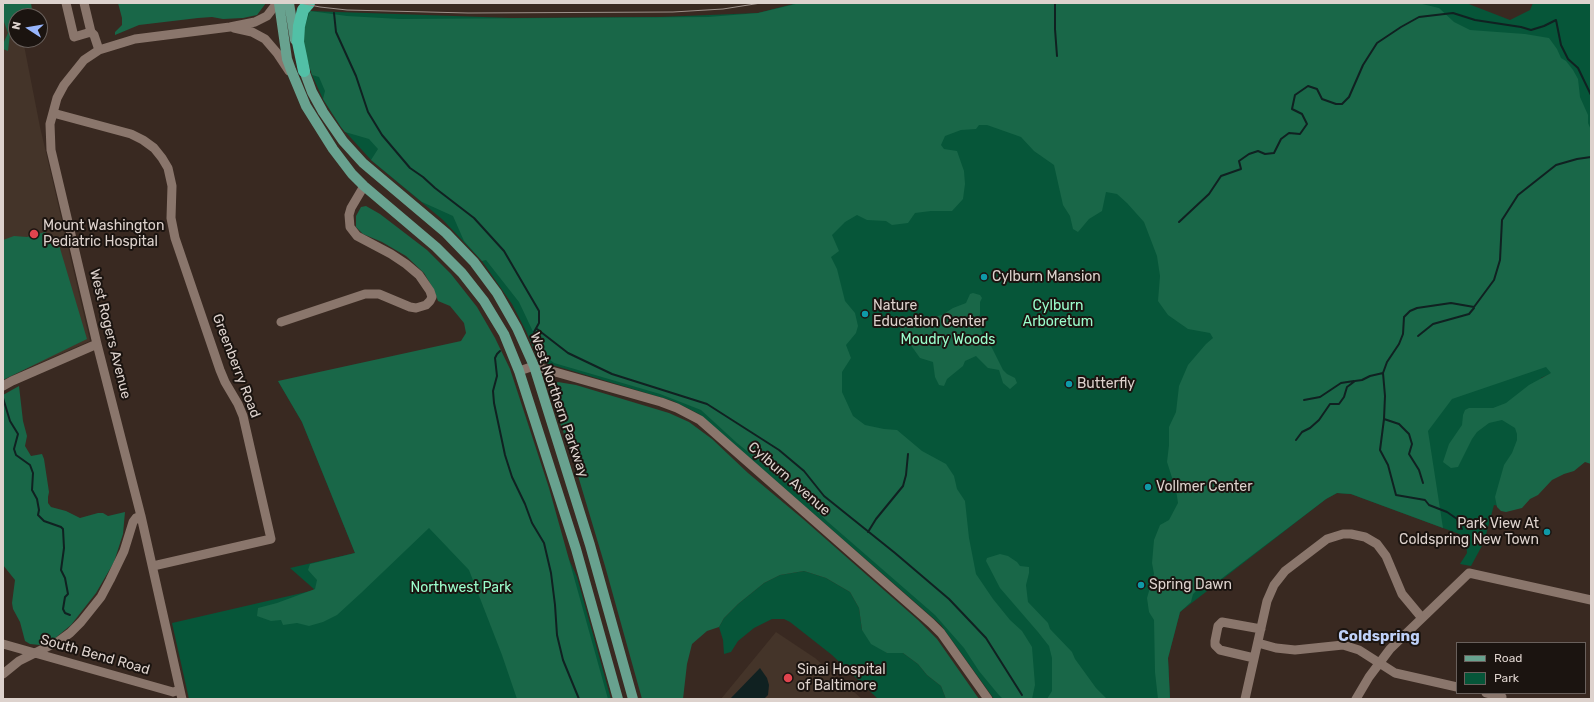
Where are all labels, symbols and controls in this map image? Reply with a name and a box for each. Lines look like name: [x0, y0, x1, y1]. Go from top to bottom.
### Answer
north arrow: [8, 8, 48, 48]
text: N: [10, 20, 24, 31]
place label: Mount Washington Pediatric Hospital: [43, 218, 164, 250]
marker: Mount Washington Pediatric Hospital: [28, 228, 40, 240]
street label: West Rogers Avenue: [86, 267, 134, 401]
place label: Cylburn Mansion: [992, 269, 1101, 285]
marker: Cylburn Mansion: [979, 272, 989, 282]
place label: Nature Education Center: [873, 298, 987, 330]
park label: Cylburn Arboretum: [1023, 298, 1093, 330]
marker: Nature Education Center: [860, 309, 870, 319]
street label: Greenberry Road: [208, 312, 264, 420]
street label: West Northern Parkway: [526, 330, 592, 480]
park label: Moudry Woods: [901, 332, 995, 348]
place label: Butterfly: [1077, 376, 1135, 392]
marker: Butterfly: [1064, 379, 1074, 389]
street label: Cylburn Avenue: [744, 439, 834, 519]
place label: Vollmer Center: [1156, 479, 1252, 495]
marker: Vollmer Center: [1143, 482, 1153, 492]
place label: Park View At Coldspring New Town: [1399, 516, 1539, 548]
marker: Park View At Coldspring New Town: [1542, 527, 1552, 537]
place label: Spring Dawn: [1149, 577, 1232, 593]
park label: Northwest Park: [410, 580, 512, 596]
marker: Spring Dawn: [1136, 580, 1146, 590]
district label: Coldspring: [1338, 628, 1420, 646]
street label: South Bend Road: [38, 631, 152, 679]
legend: [1456, 642, 1586, 694]
text: Road: [1494, 651, 1522, 665]
place label: Sinai Hospital of Baltimore: [797, 662, 886, 694]
text: Park: [1494, 671, 1519, 685]
marker: Sinai Hospital of Baltimore: [782, 672, 794, 684]

